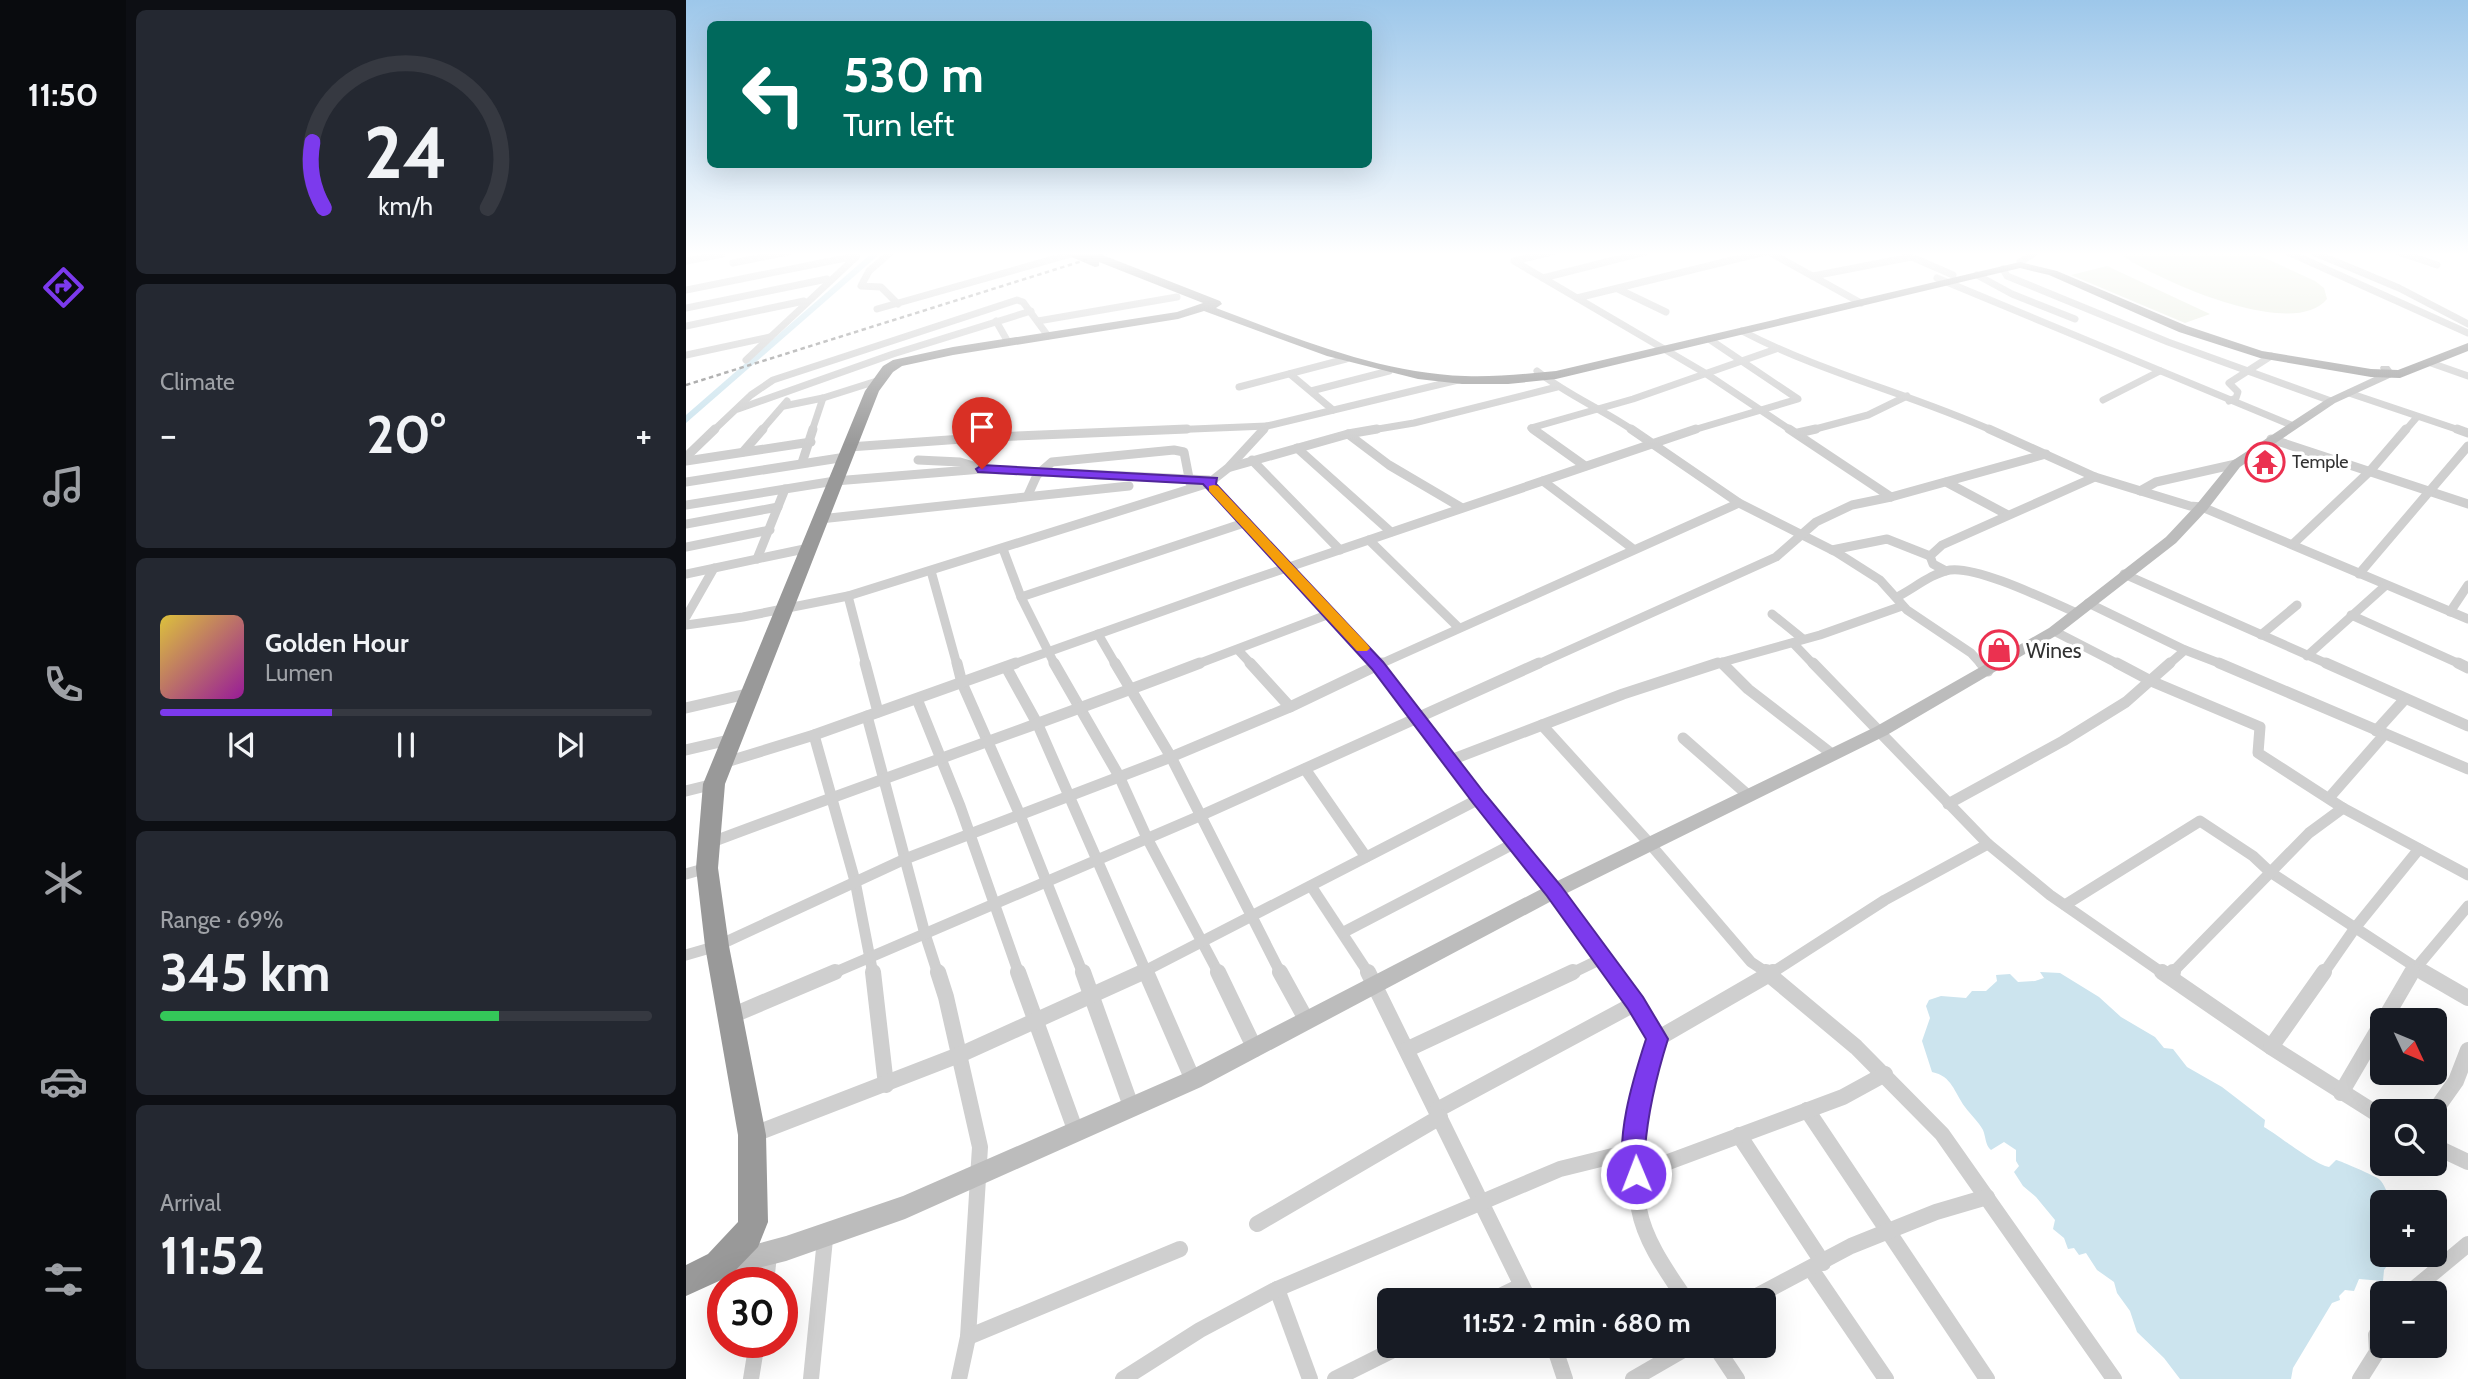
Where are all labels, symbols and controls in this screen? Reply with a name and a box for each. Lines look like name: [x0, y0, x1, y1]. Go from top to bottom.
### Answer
text: 530 m: [843, 45, 984, 104]
icon: left: [728, 49, 819, 140]
text: 11:50: [28, 75, 98, 114]
text: Turn left: [843, 105, 954, 144]
text: 24: [364, 108, 448, 196]
text: km/h: [379, 191, 433, 221]
icon: directions: [39, 263, 88, 312]
text: Climate: [160, 368, 235, 396]
pin: [952, 397, 1012, 469]
text: 20°: [366, 403, 446, 466]
icon: arrive: [963, 408, 1001, 446]
text: −: [160, 411, 177, 458]
text: +: [635, 411, 652, 458]
temple icon: Temple: [2244, 441, 2286, 483]
place label: Temple: [2292, 451, 2349, 473]
icon: music: [39, 462, 88, 511]
text: Golden Hour: [265, 627, 408, 659]
shop icon: Wines: [1978, 629, 2020, 671]
place label: Wines: [2026, 638, 2082, 663]
text: Lumen: [265, 659, 333, 687]
icon: phone: [39, 660, 88, 709]
icon: previous: [223, 726, 261, 764]
icon: pause: [387, 726, 425, 764]
icon: next: [551, 726, 589, 764]
icon: climate: [39, 858, 88, 907]
text: Range · 69%: [160, 906, 284, 934]
text: 345 km: [160, 941, 330, 1004]
north arrow: [2370, 1008, 2446, 1085]
map controls: [2370, 1008, 2447, 1358]
icon: car: [39, 1057, 88, 1106]
button: search: [2370, 1099, 2447, 1176]
position arrow: [1599, 1137, 1673, 1211]
text: Arrival: [160, 1189, 221, 1217]
button: +: [2370, 1190, 2447, 1267]
text: 11:52: [160, 1224, 265, 1287]
icon: filters: [39, 1255, 88, 1304]
speed limit sign: 30: [707, 1267, 798, 1358]
button: −: [2370, 1281, 2447, 1358]
text: 11:52 · 2 min · 680 m: [1462, 1307, 1691, 1339]

